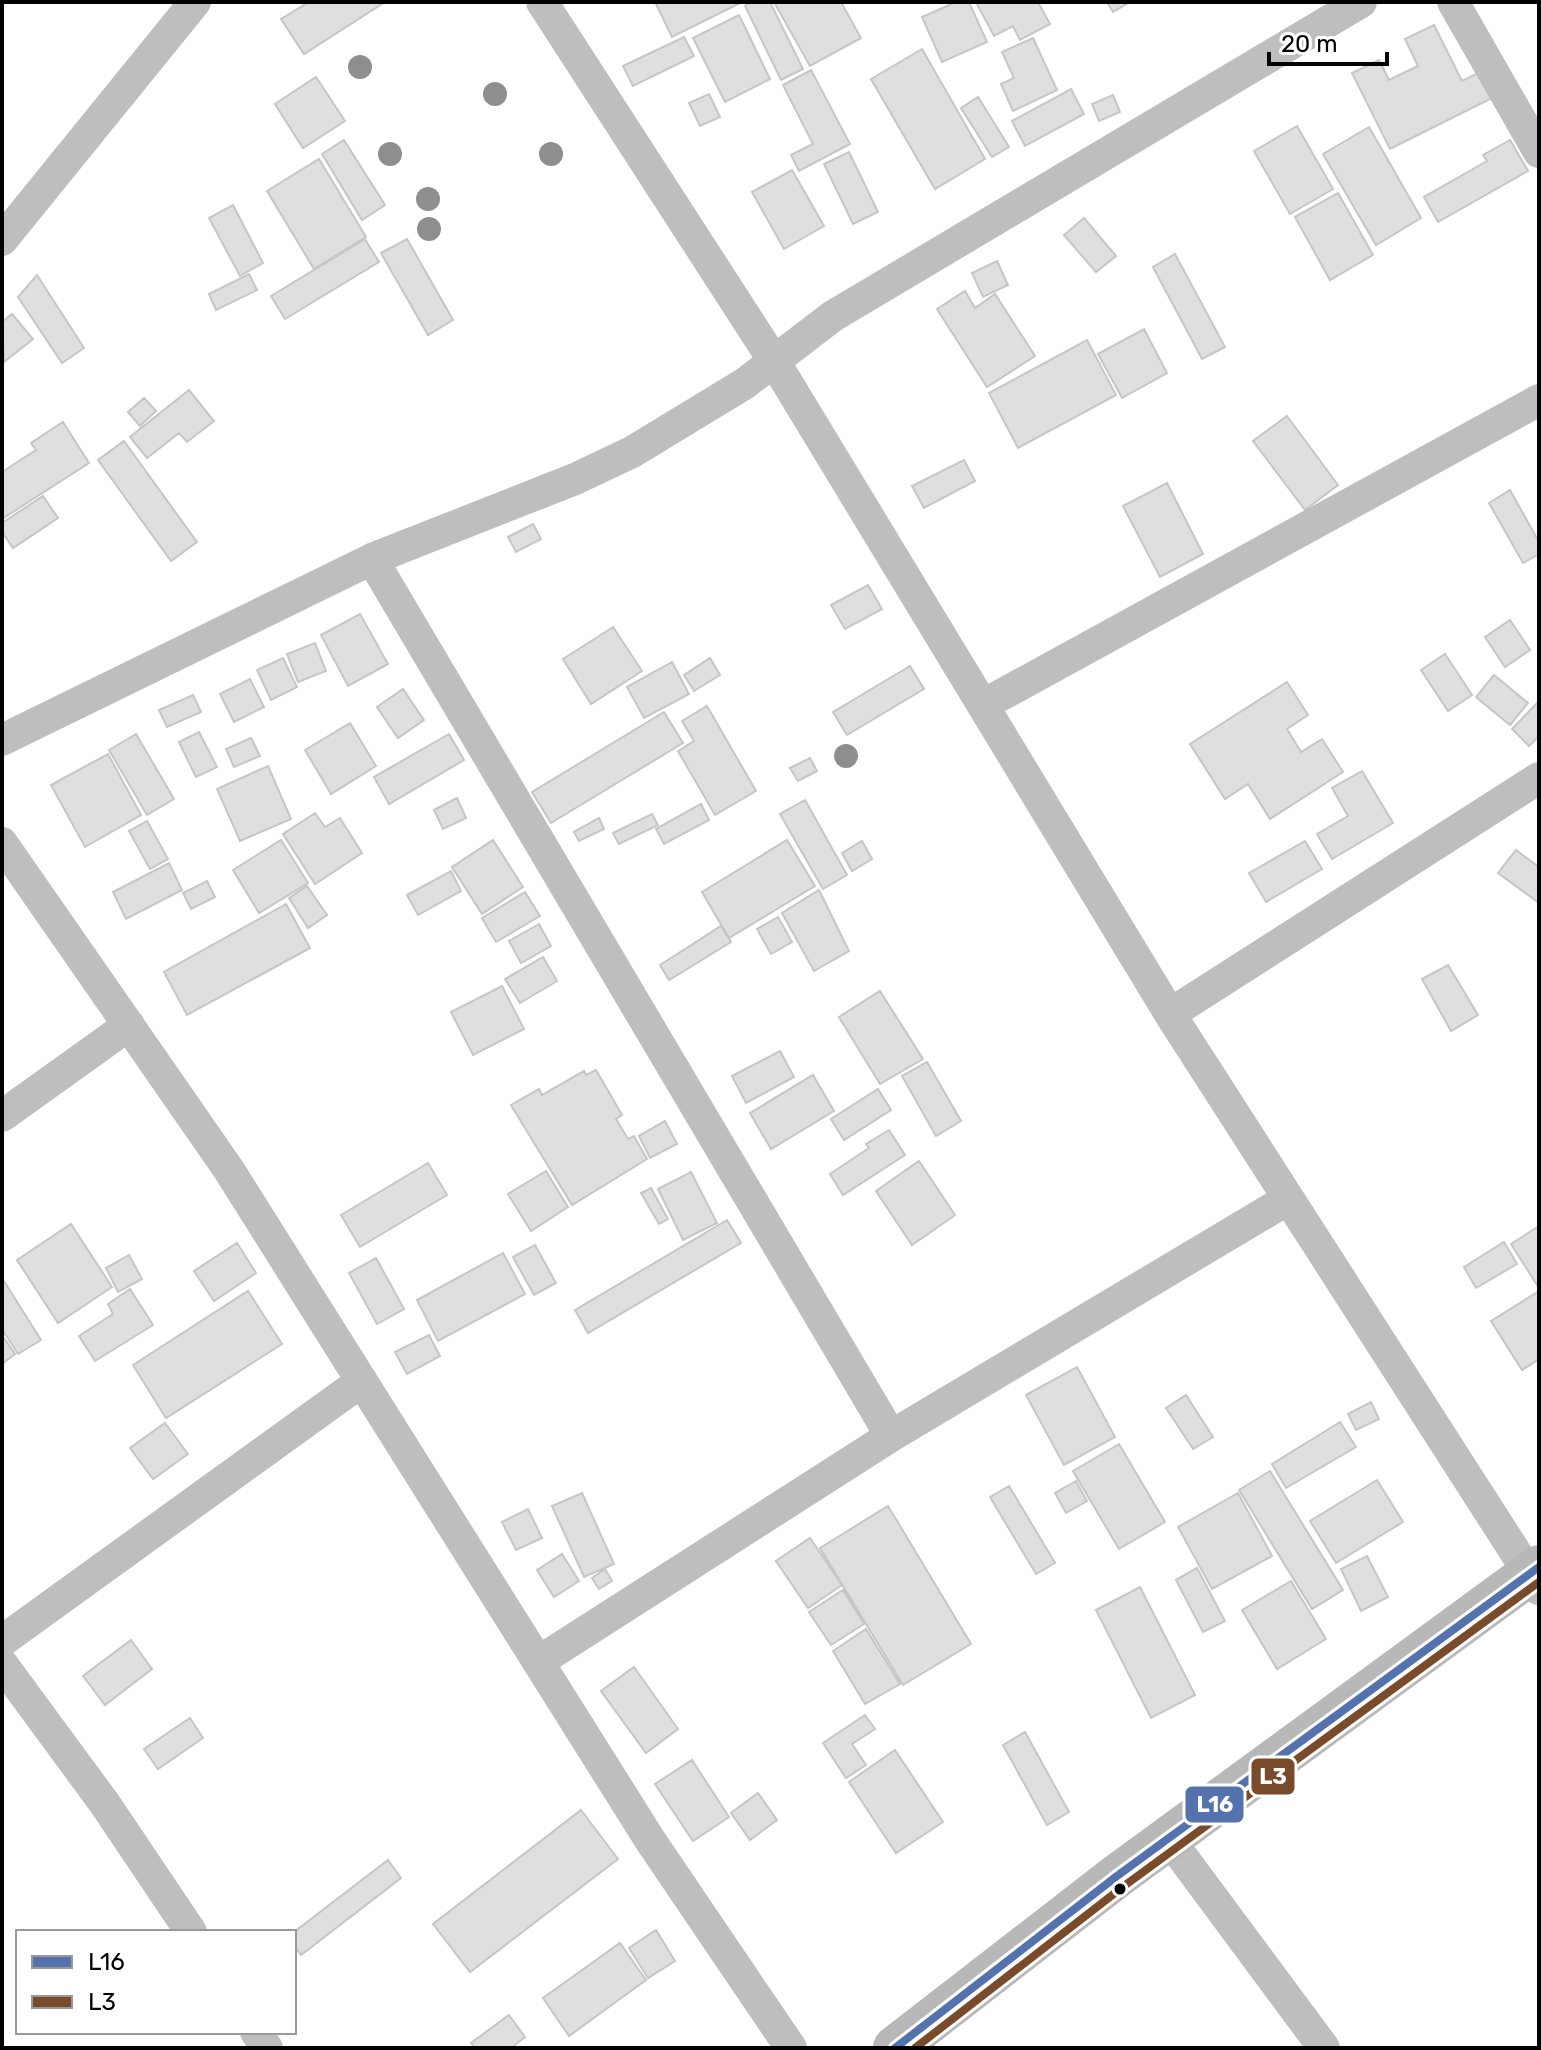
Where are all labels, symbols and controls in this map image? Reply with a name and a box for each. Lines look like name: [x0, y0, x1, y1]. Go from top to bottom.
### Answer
scale bar: [1269, 16, 1387, 66]
text: 20 m: [1281, 30, 1338, 58]
line badge: L3: [1250, 1757, 1296, 1796]
text: L3: [1259, 1763, 1287, 1790]
line badge: L16: [1184, 1785, 1245, 1824]
text: L16: [1197, 1791, 1233, 1818]
unlabelled marker: [1112, 1881, 1128, 1897]
legend: [16, 1930, 296, 2034]
text: L16: [88, 1948, 125, 1976]
text: L3: [88, 1988, 116, 2016]

